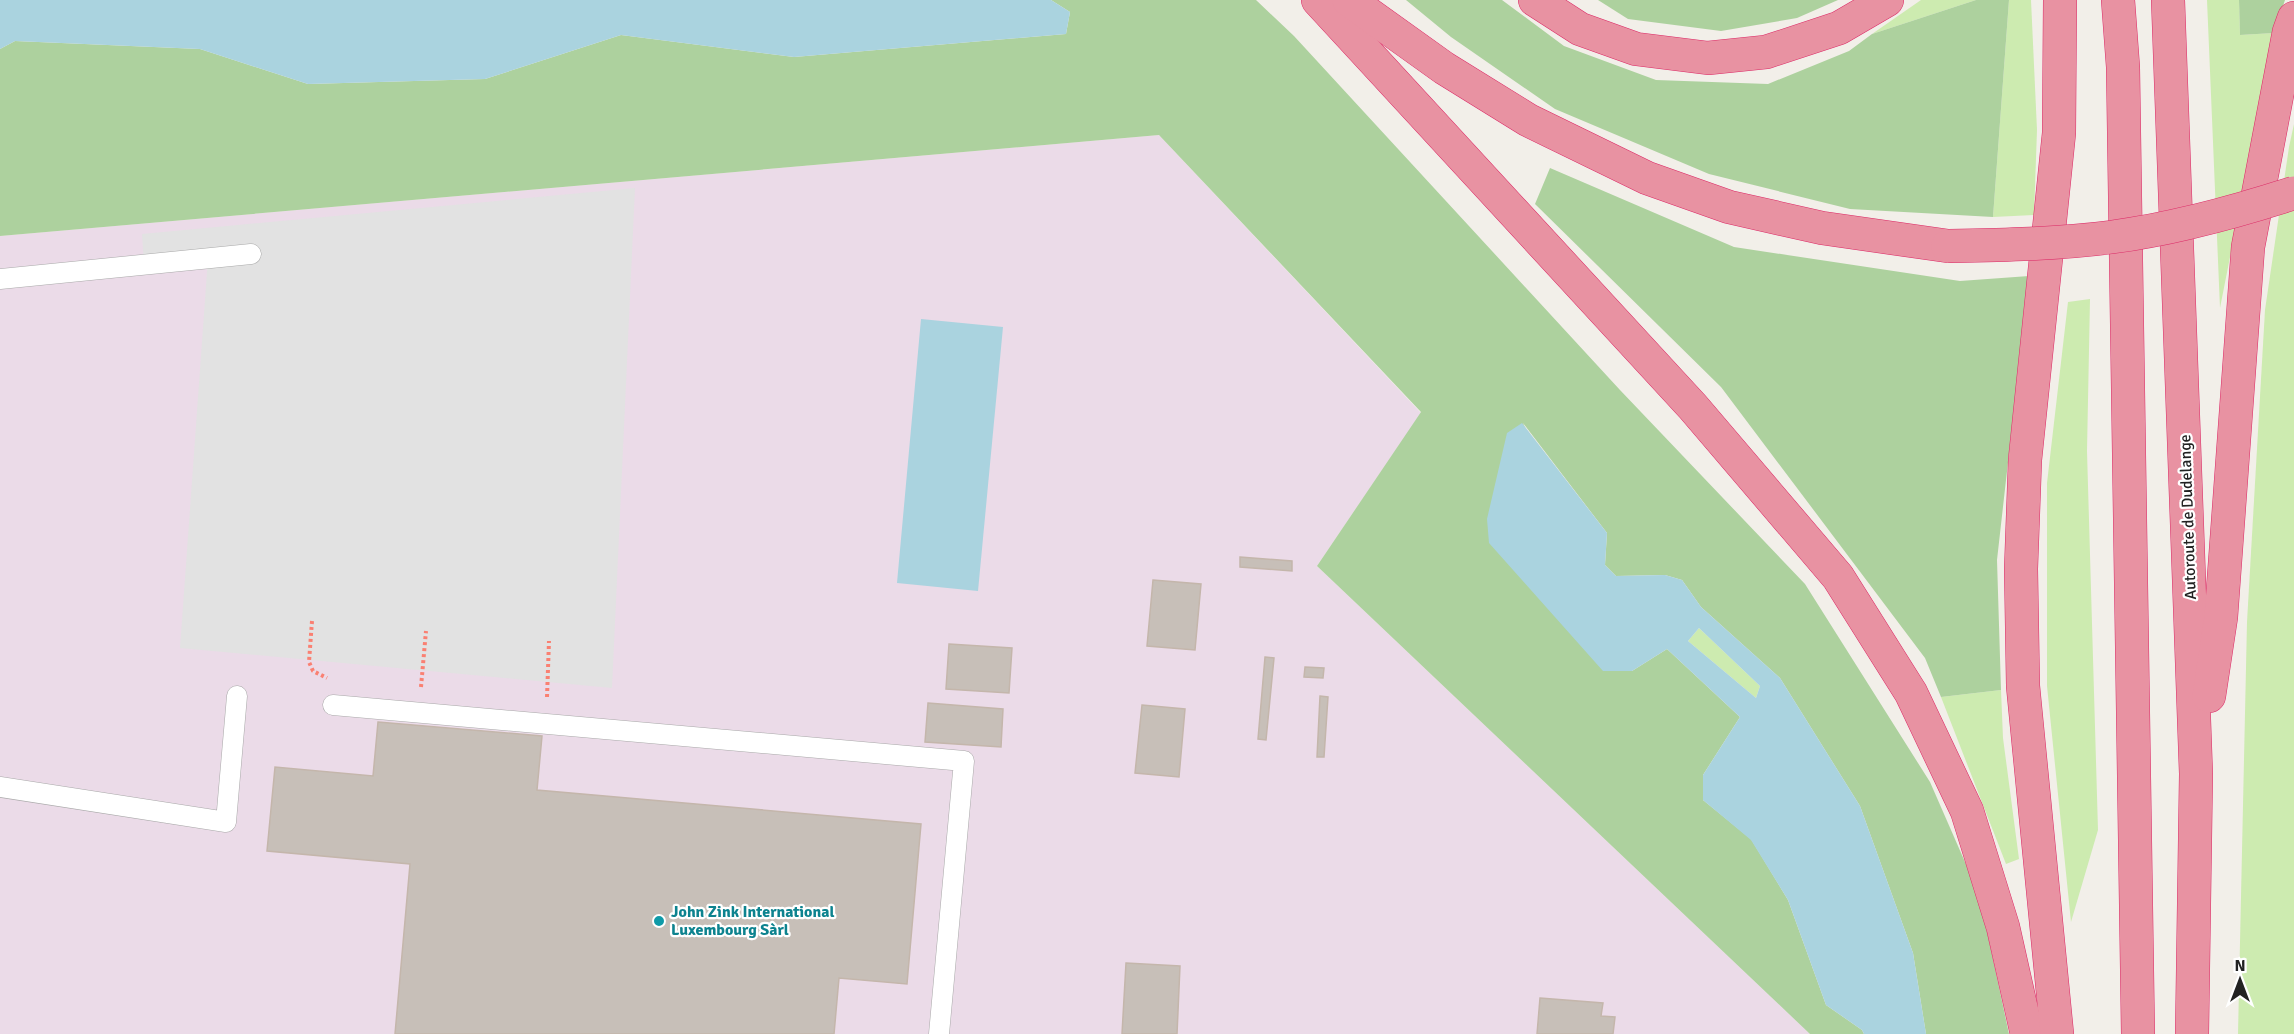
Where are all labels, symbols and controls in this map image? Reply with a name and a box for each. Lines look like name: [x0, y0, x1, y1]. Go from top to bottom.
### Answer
street label: Autoroute de Dudelange: [2175, 434, 2201, 600]
place label: John Zink International Luxembourg Sàrl: [671, 902, 834, 940]
marker: John Zink International Luxembourg Sàrl: [652, 914, 666, 928]
north arrow: [2210, 950, 2270, 1010]
text: N: [2234, 956, 2246, 976]

